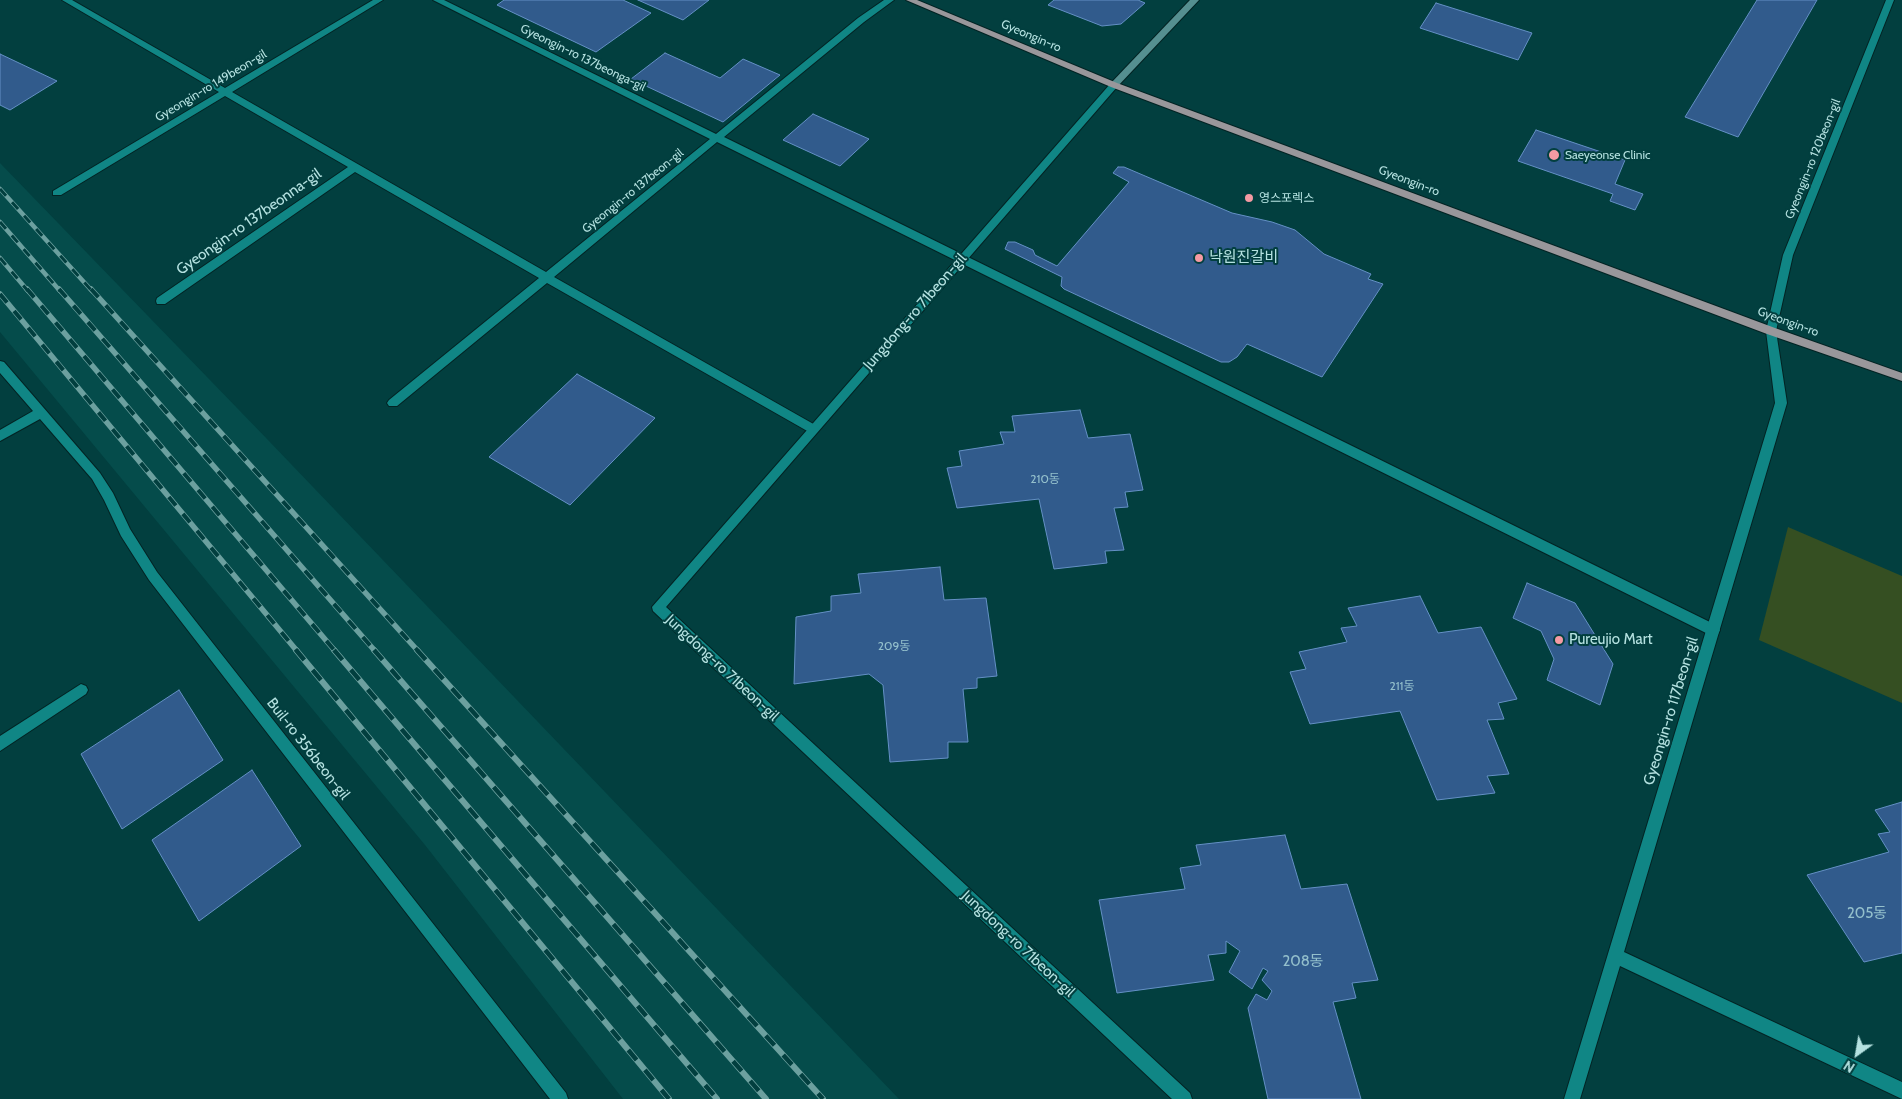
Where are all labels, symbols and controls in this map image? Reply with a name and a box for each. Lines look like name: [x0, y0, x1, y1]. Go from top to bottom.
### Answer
street label: Gyeongin-ro: [999, 17, 1063, 55]
street label: Gyeongin-ro 137beonga-gil: [518, 21, 648, 95]
street label: Gyeongin-ro 149beon-gil: [153, 47, 269, 125]
street label: Gyeongin-ro 120beon-gil: [1782, 97, 1844, 221]
street label: Gyeongin-ro 137beon-gil: [580, 146, 686, 236]
marker: Saeyeonse Clinic: [1547, 148, 1561, 162]
place label: Saeyeonse Clinic: [1565, 148, 1651, 162]
street label: Gyeongin-ro: [1377, 163, 1441, 199]
street label: Gyeongin-ro 137beonna-gil: [173, 165, 325, 279]
place label: 영스포렉스: [1259, 191, 1314, 205]
marker: 영스포렉스: [1243, 192, 1255, 204]
place label: 낙원진갈비: [1209, 249, 1278, 267]
street label: Jungdong-ro 71beon-gil: [860, 250, 970, 374]
marker: 낙원진갈비: [1193, 252, 1205, 264]
street label: Gyeongin-ro: [1755, 304, 1821, 340]
house number: 210동: [1030, 472, 1060, 486]
street label: Jungdong-ro 71beon-gil: [662, 611, 782, 725]
place label: Pureujio Mart: [1569, 631, 1653, 649]
marker: Pureujio Mart: [1553, 634, 1565, 646]
street label: Gyeongin-ro 117beon-gil: [1640, 635, 1702, 787]
house number: 209동: [878, 639, 910, 653]
house number: 211동: [1389, 679, 1415, 693]
street label: Buil-ro 356beon-gil: [263, 695, 353, 803]
street label: Jungdong-ro 71beon-gil: [958, 887, 1078, 1001]
house number: 205동: [1847, 905, 1887, 923]
house number: 208동: [1282, 953, 1324, 971]
north arrow: [1832, 1029, 1882, 1079]
text: N: [1840, 1056, 1858, 1077]

